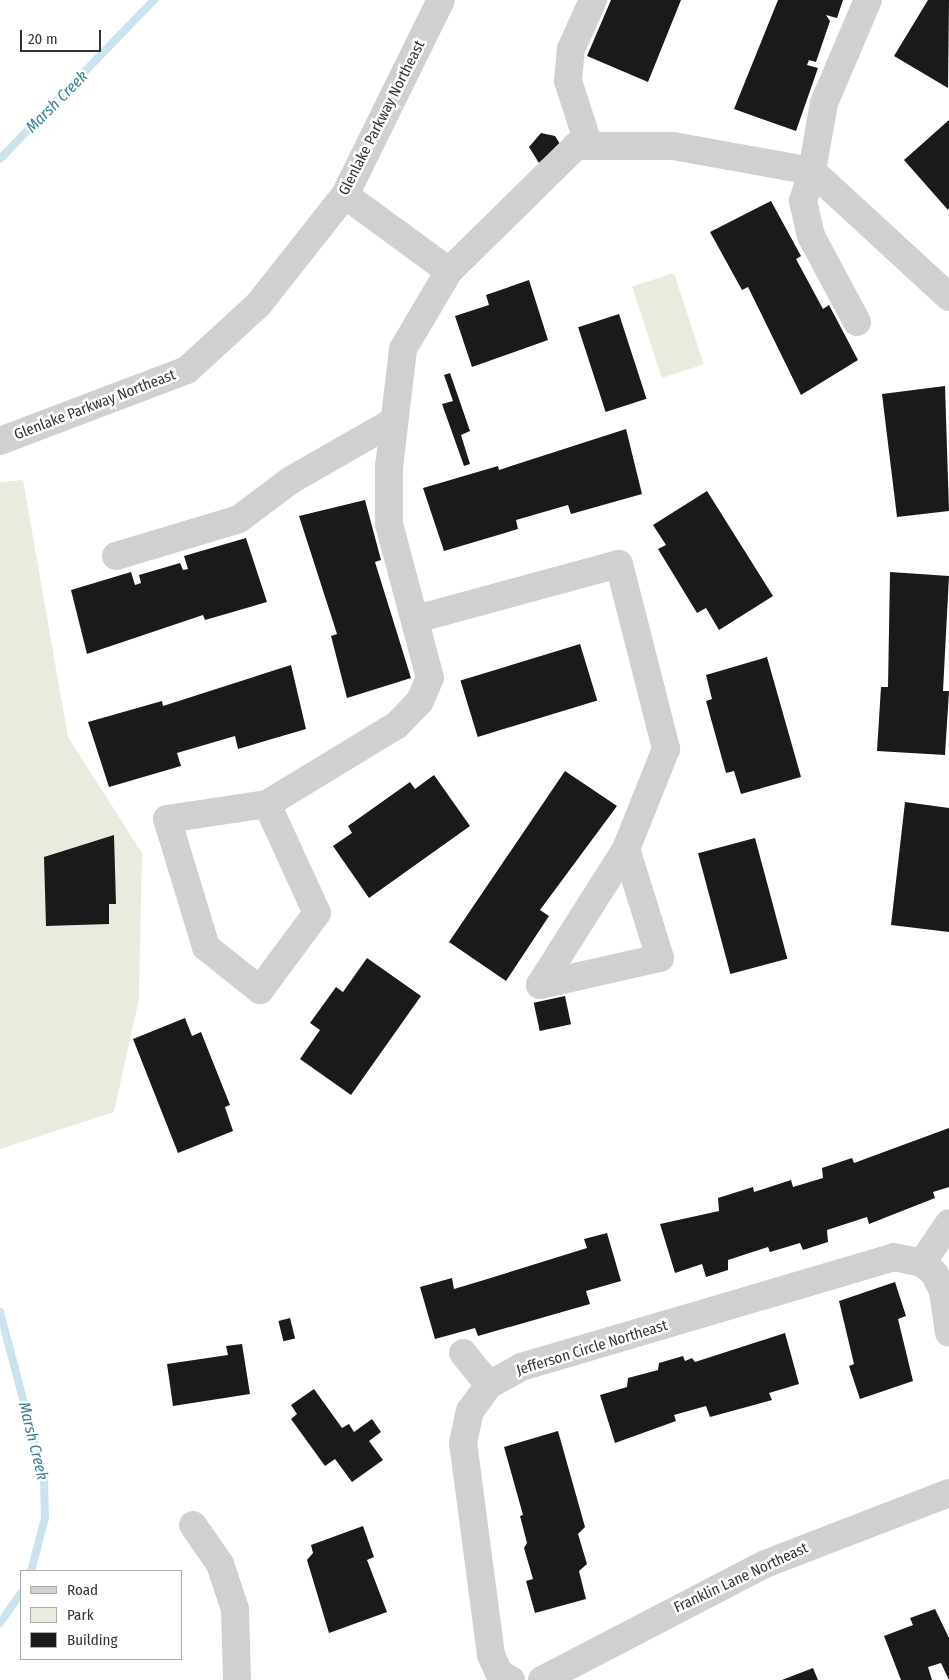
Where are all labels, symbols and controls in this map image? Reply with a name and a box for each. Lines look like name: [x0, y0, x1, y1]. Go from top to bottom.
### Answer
scale bar: [22, 20, 104, 52]
text: 20 m: [28, 30, 58, 48]
street label: Glenlake Parkway Northeast: [335, 38, 429, 198]
water label: Marsh Creek: [22, 67, 92, 137]
street label: Glenlake Parkway Northeast: [12, 366, 178, 444]
street label: Jefferson Circle Northeast: [514, 1316, 670, 1380]
water label: Marsh Creek: [14, 1400, 52, 1482]
street label: Franklin Lane Northeast: [671, 1539, 811, 1617]
legend: [20, 1570, 182, 1660]
text: Road: [67, 1581, 98, 1599]
text: Park: [67, 1606, 94, 1624]
text: Building: [67, 1631, 118, 1649]

